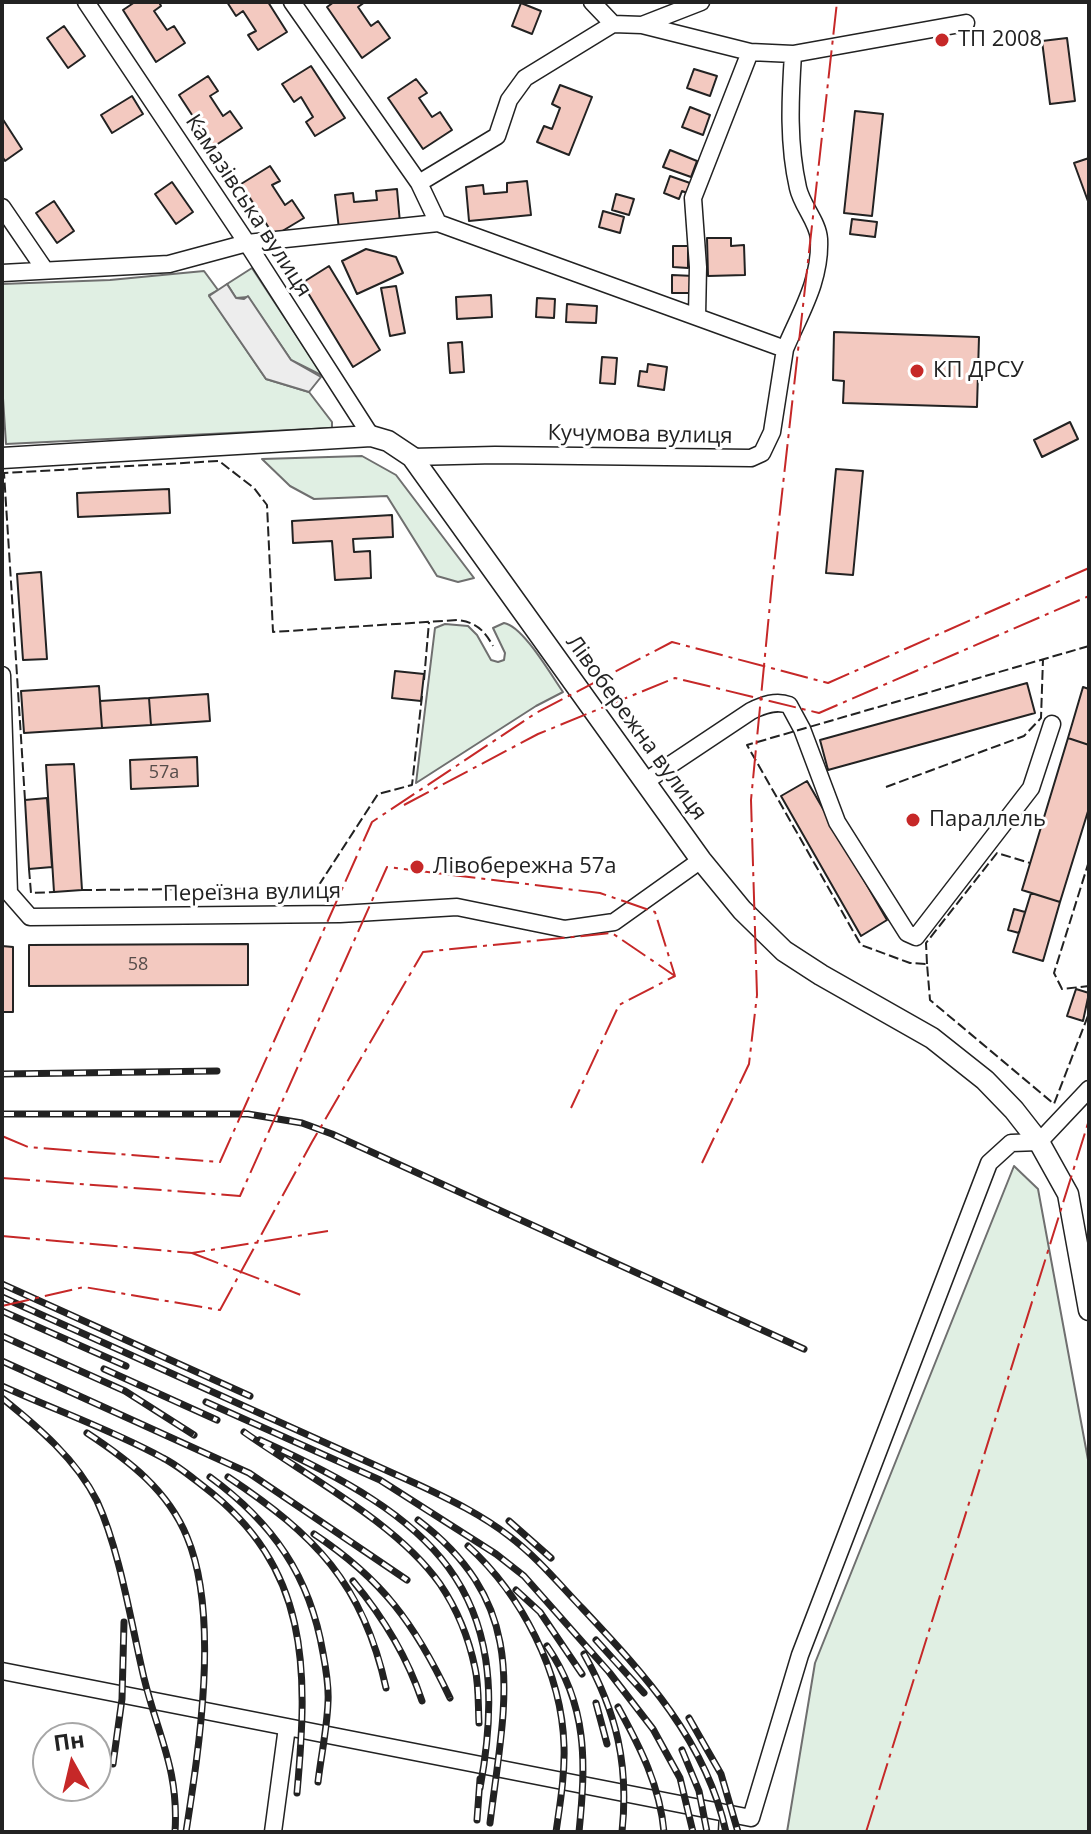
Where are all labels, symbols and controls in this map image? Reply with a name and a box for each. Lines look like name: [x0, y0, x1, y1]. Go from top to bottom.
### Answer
place label: ТП 2008: [958, 27, 1042, 53]
marker: ТП 2008: [933, 31, 951, 49]
street label: Камазівська вулиця: [179, 110, 317, 302]
place label: КП ДРСУ: [933, 358, 1024, 384]
marker: КП ДРСУ: [908, 362, 926, 380]
street label: Кучумова вулиця: [547, 420, 733, 450]
street label: Лівобережна вулиця: [560, 630, 712, 826]
house number: 57а: [149, 762, 179, 784]
place label: Параллель: [929, 807, 1046, 833]
marker: Параллель: [904, 811, 922, 829]
place label: Лівобережна 57а: [433, 854, 617, 880]
marker: Лівобережна 57а: [408, 858, 426, 876]
street label: Переїзна вулиця: [163, 878, 341, 908]
house number: 58: [128, 954, 148, 976]
north arrow: [32, 1722, 112, 1802]
text: Пн: [52, 1723, 86, 1757]

